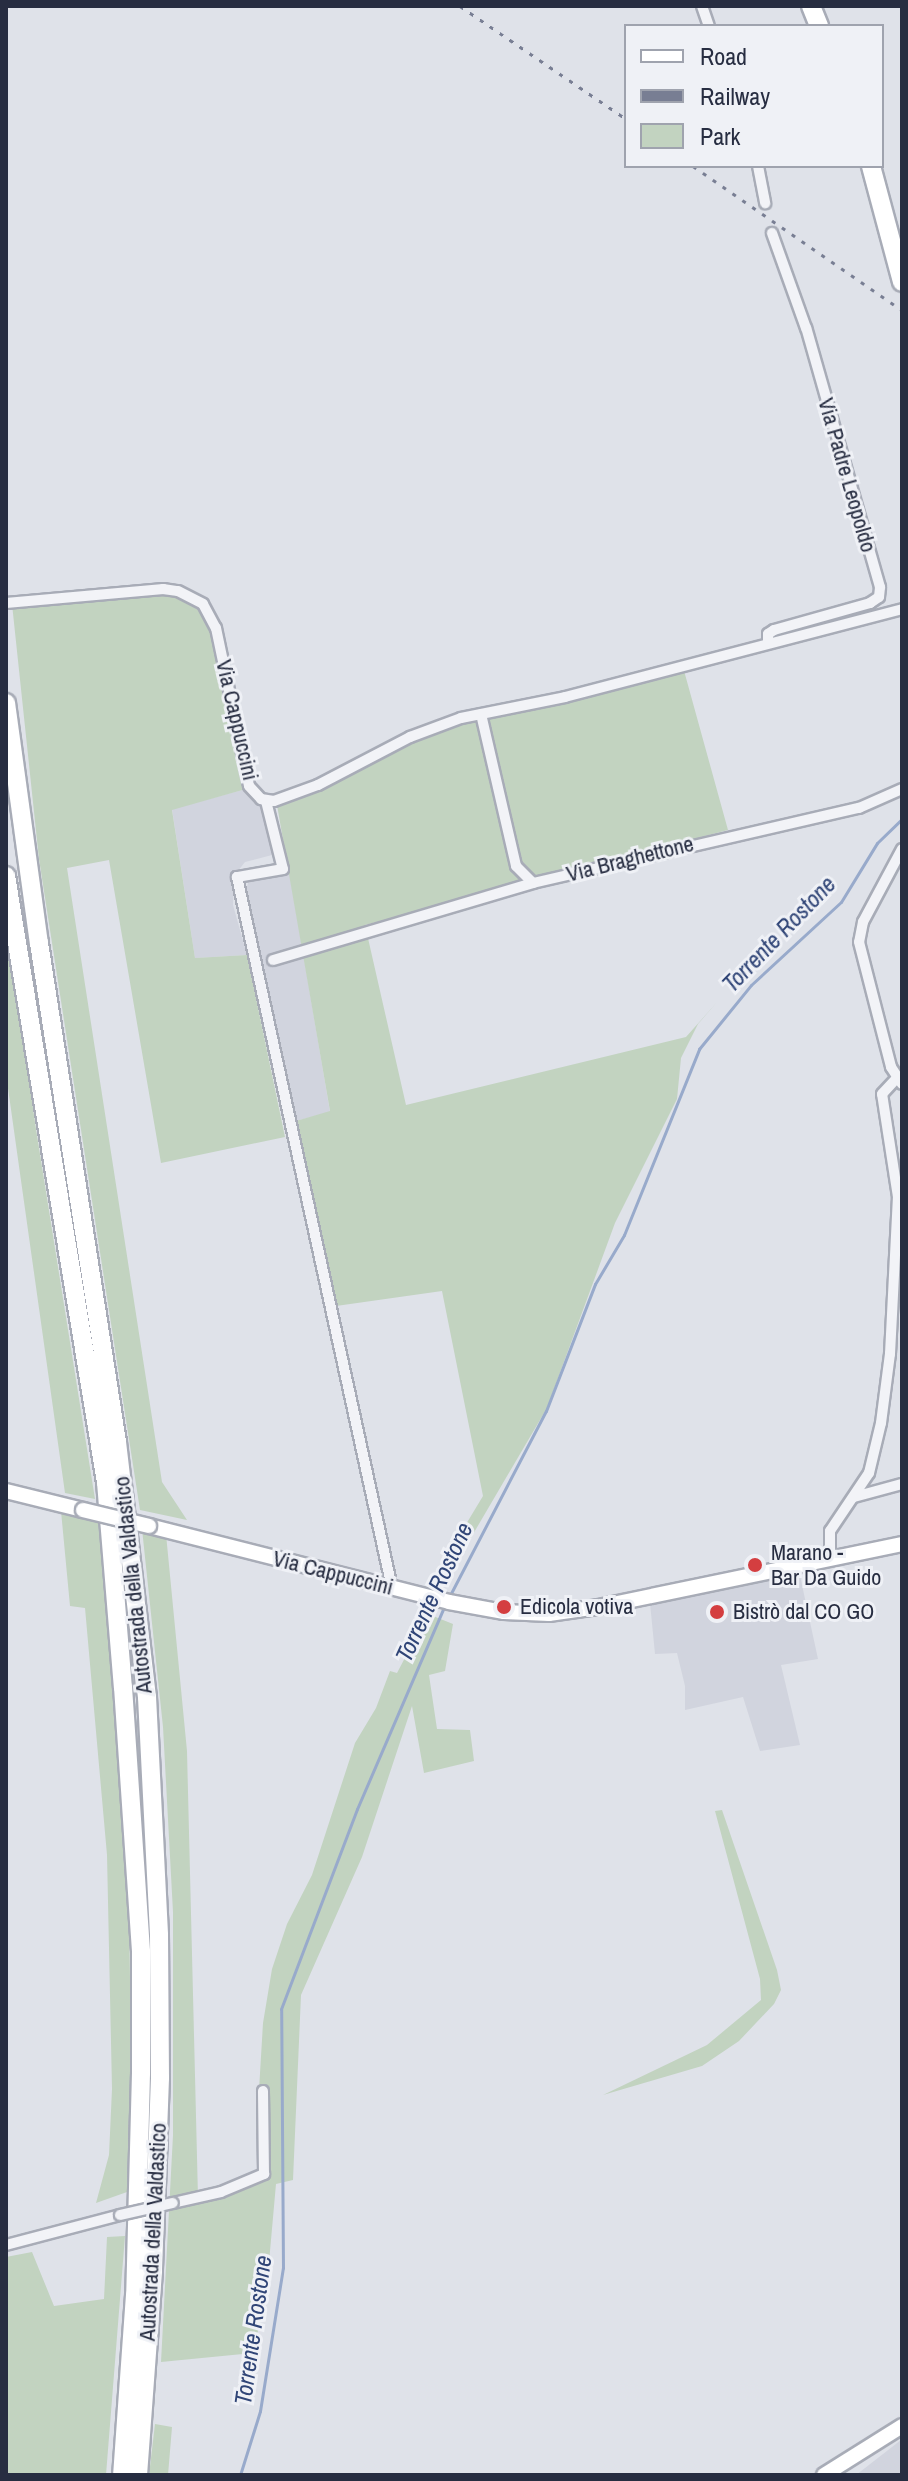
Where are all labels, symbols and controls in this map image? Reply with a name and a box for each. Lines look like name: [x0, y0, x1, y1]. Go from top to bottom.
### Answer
legend: [624, 24, 884, 168]
text: Road: [700, 40, 747, 72]
text: Railway: [700, 80, 770, 112]
text: Park: [700, 120, 740, 152]
street label: Via Padre Leopoldo: [812, 395, 882, 555]
street label: Via Cappuccini: [210, 657, 264, 783]
street label: Via Braghettone: [564, 830, 696, 888]
water label: Torrente Rostone: [716, 870, 842, 998]
street label: Autostrada della Valdastico: [108, 1475, 158, 1695]
water label: Torrente Rostone: [389, 1518, 479, 1666]
place label: Marano - Bar Da Guido: [771, 1539, 881, 1590]
street label: Via Cappuccini: [270, 1545, 396, 1601]
marker: Marano - Bar Da Guido: [746, 1556, 764, 1574]
place label: Edicola votiva: [520, 1594, 633, 1620]
marker: Edicola votiva: [495, 1598, 513, 1616]
place label: Bistrò dal CO GO: [733, 1599, 874, 1625]
marker: Bistrò dal CO GO: [708, 1603, 726, 1621]
street label: Autostrada della Valdastico: [134, 2122, 172, 2342]
water label: Torrente Rostone: [228, 2253, 278, 2407]

